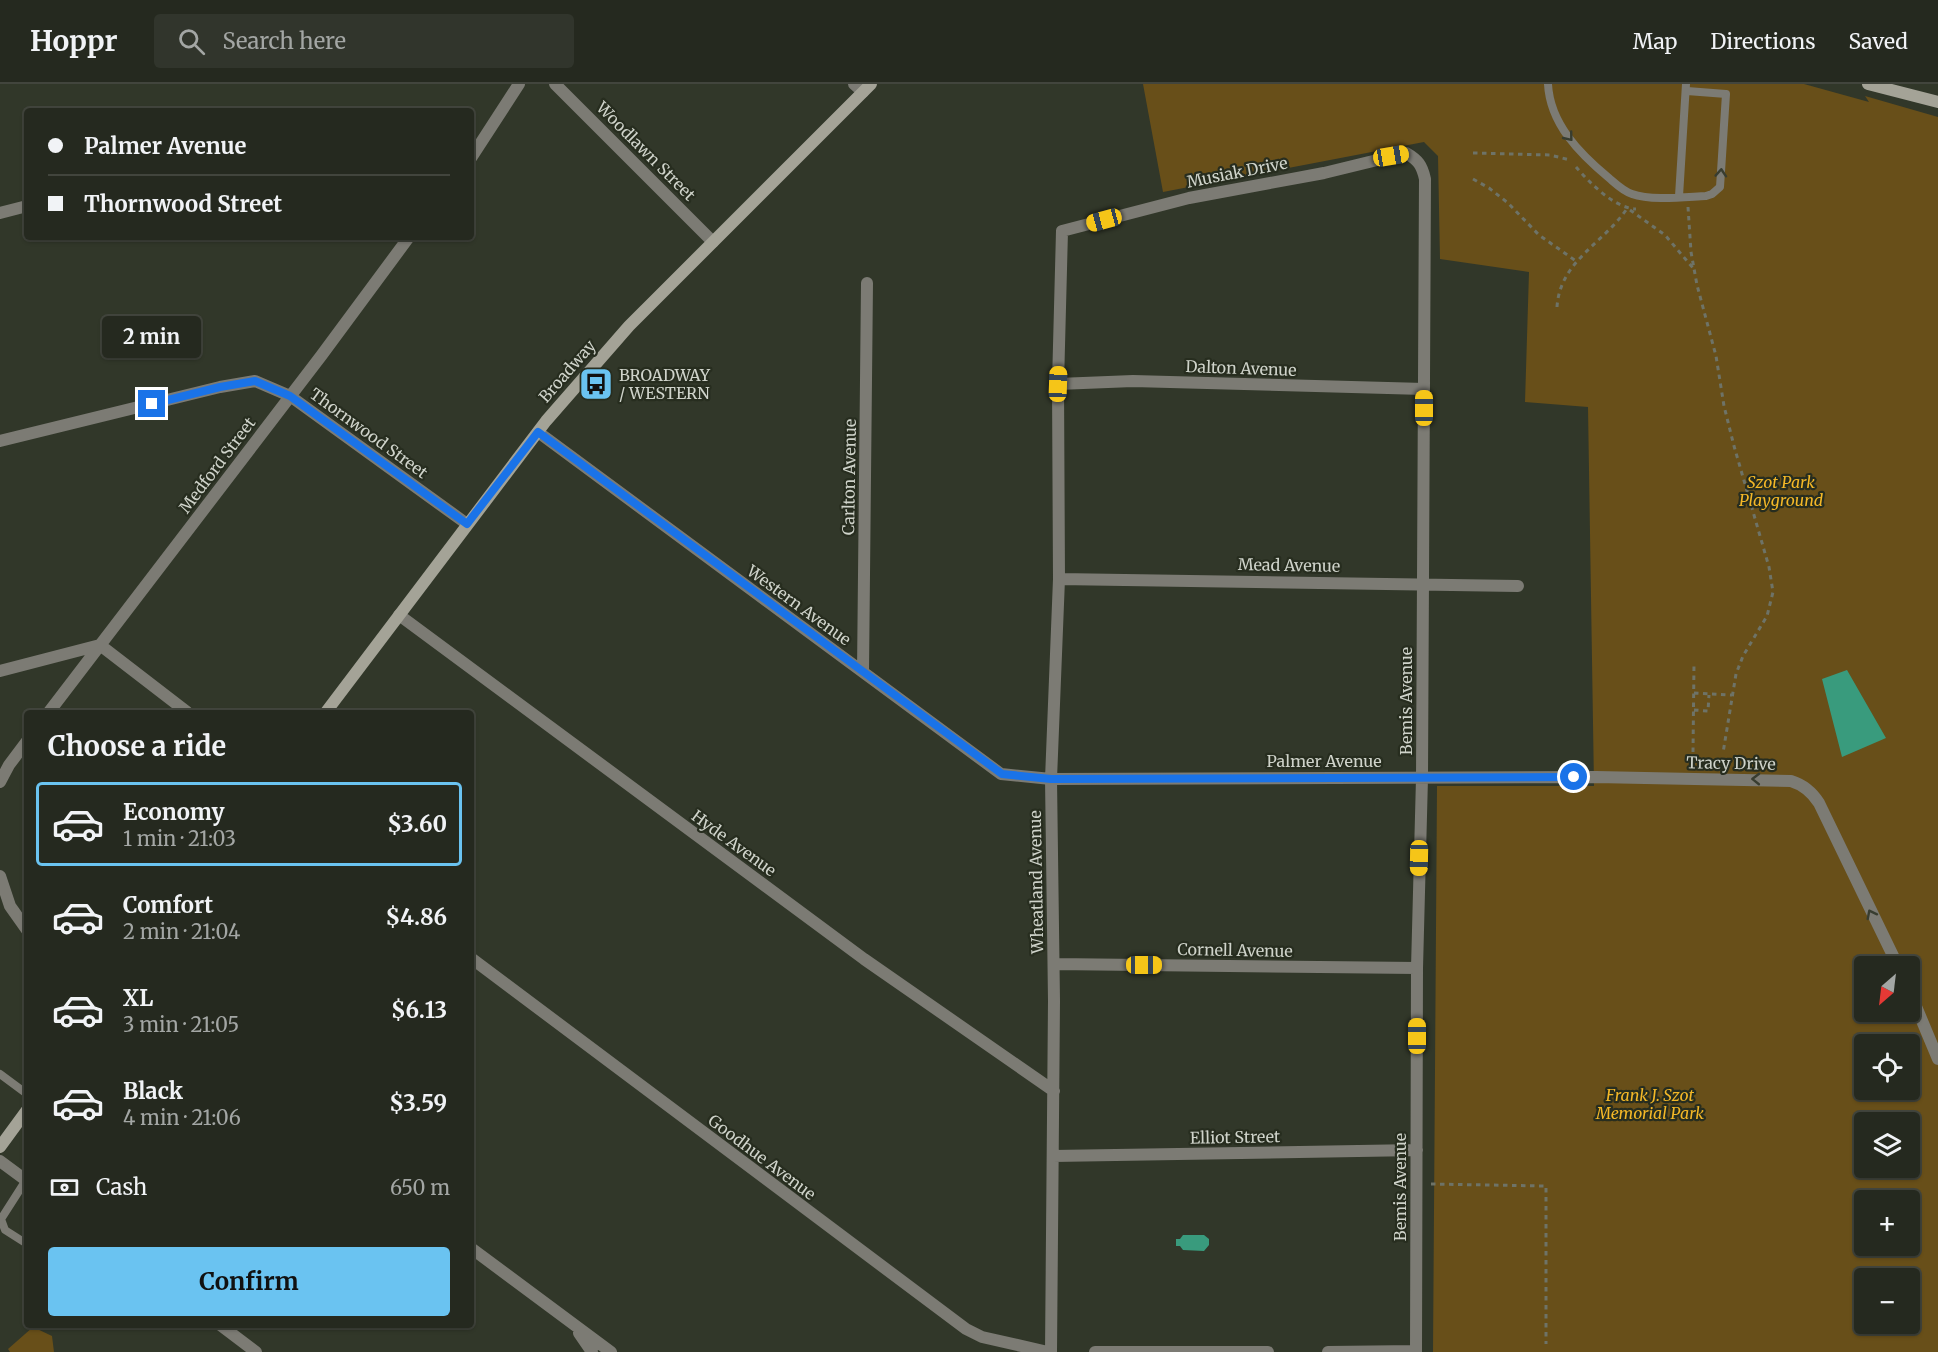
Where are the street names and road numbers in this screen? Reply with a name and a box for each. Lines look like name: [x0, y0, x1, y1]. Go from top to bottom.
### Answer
street label: Woodlawn Street: [592, 97, 700, 205]
street label: Musiak Drive: [1185, 152, 1289, 192]
street label: Broadway: [534, 335, 600, 406]
street label: Dalton Avenue: [1185, 356, 1297, 380]
street label: Thornwood Street: [306, 384, 432, 483]
street label: Medford Street: [174, 412, 260, 517]
street label: Carlton Avenue: [838, 419, 860, 535]
street label: Mead Avenue: [1238, 554, 1340, 576]
street label: Western Avenue: [742, 560, 855, 649]
street label: Bemis Avenue: [1396, 647, 1416, 755]
street label: Palmer Avenue: [1266, 751, 1382, 771]
street label: Tracy Drive: [1686, 752, 1776, 774]
street label: Hyde Avenue: [688, 806, 780, 880]
street label: Wheatland Avenue: [1025, 810, 1047, 955]
street label: Cornell Avenue: [1177, 939, 1293, 961]
street label: Goodhue Avenue: [704, 1110, 820, 1204]
street label: Elliot Street: [1190, 1126, 1281, 1148]
street label: Bemis Avenue: [1390, 1133, 1410, 1241]

